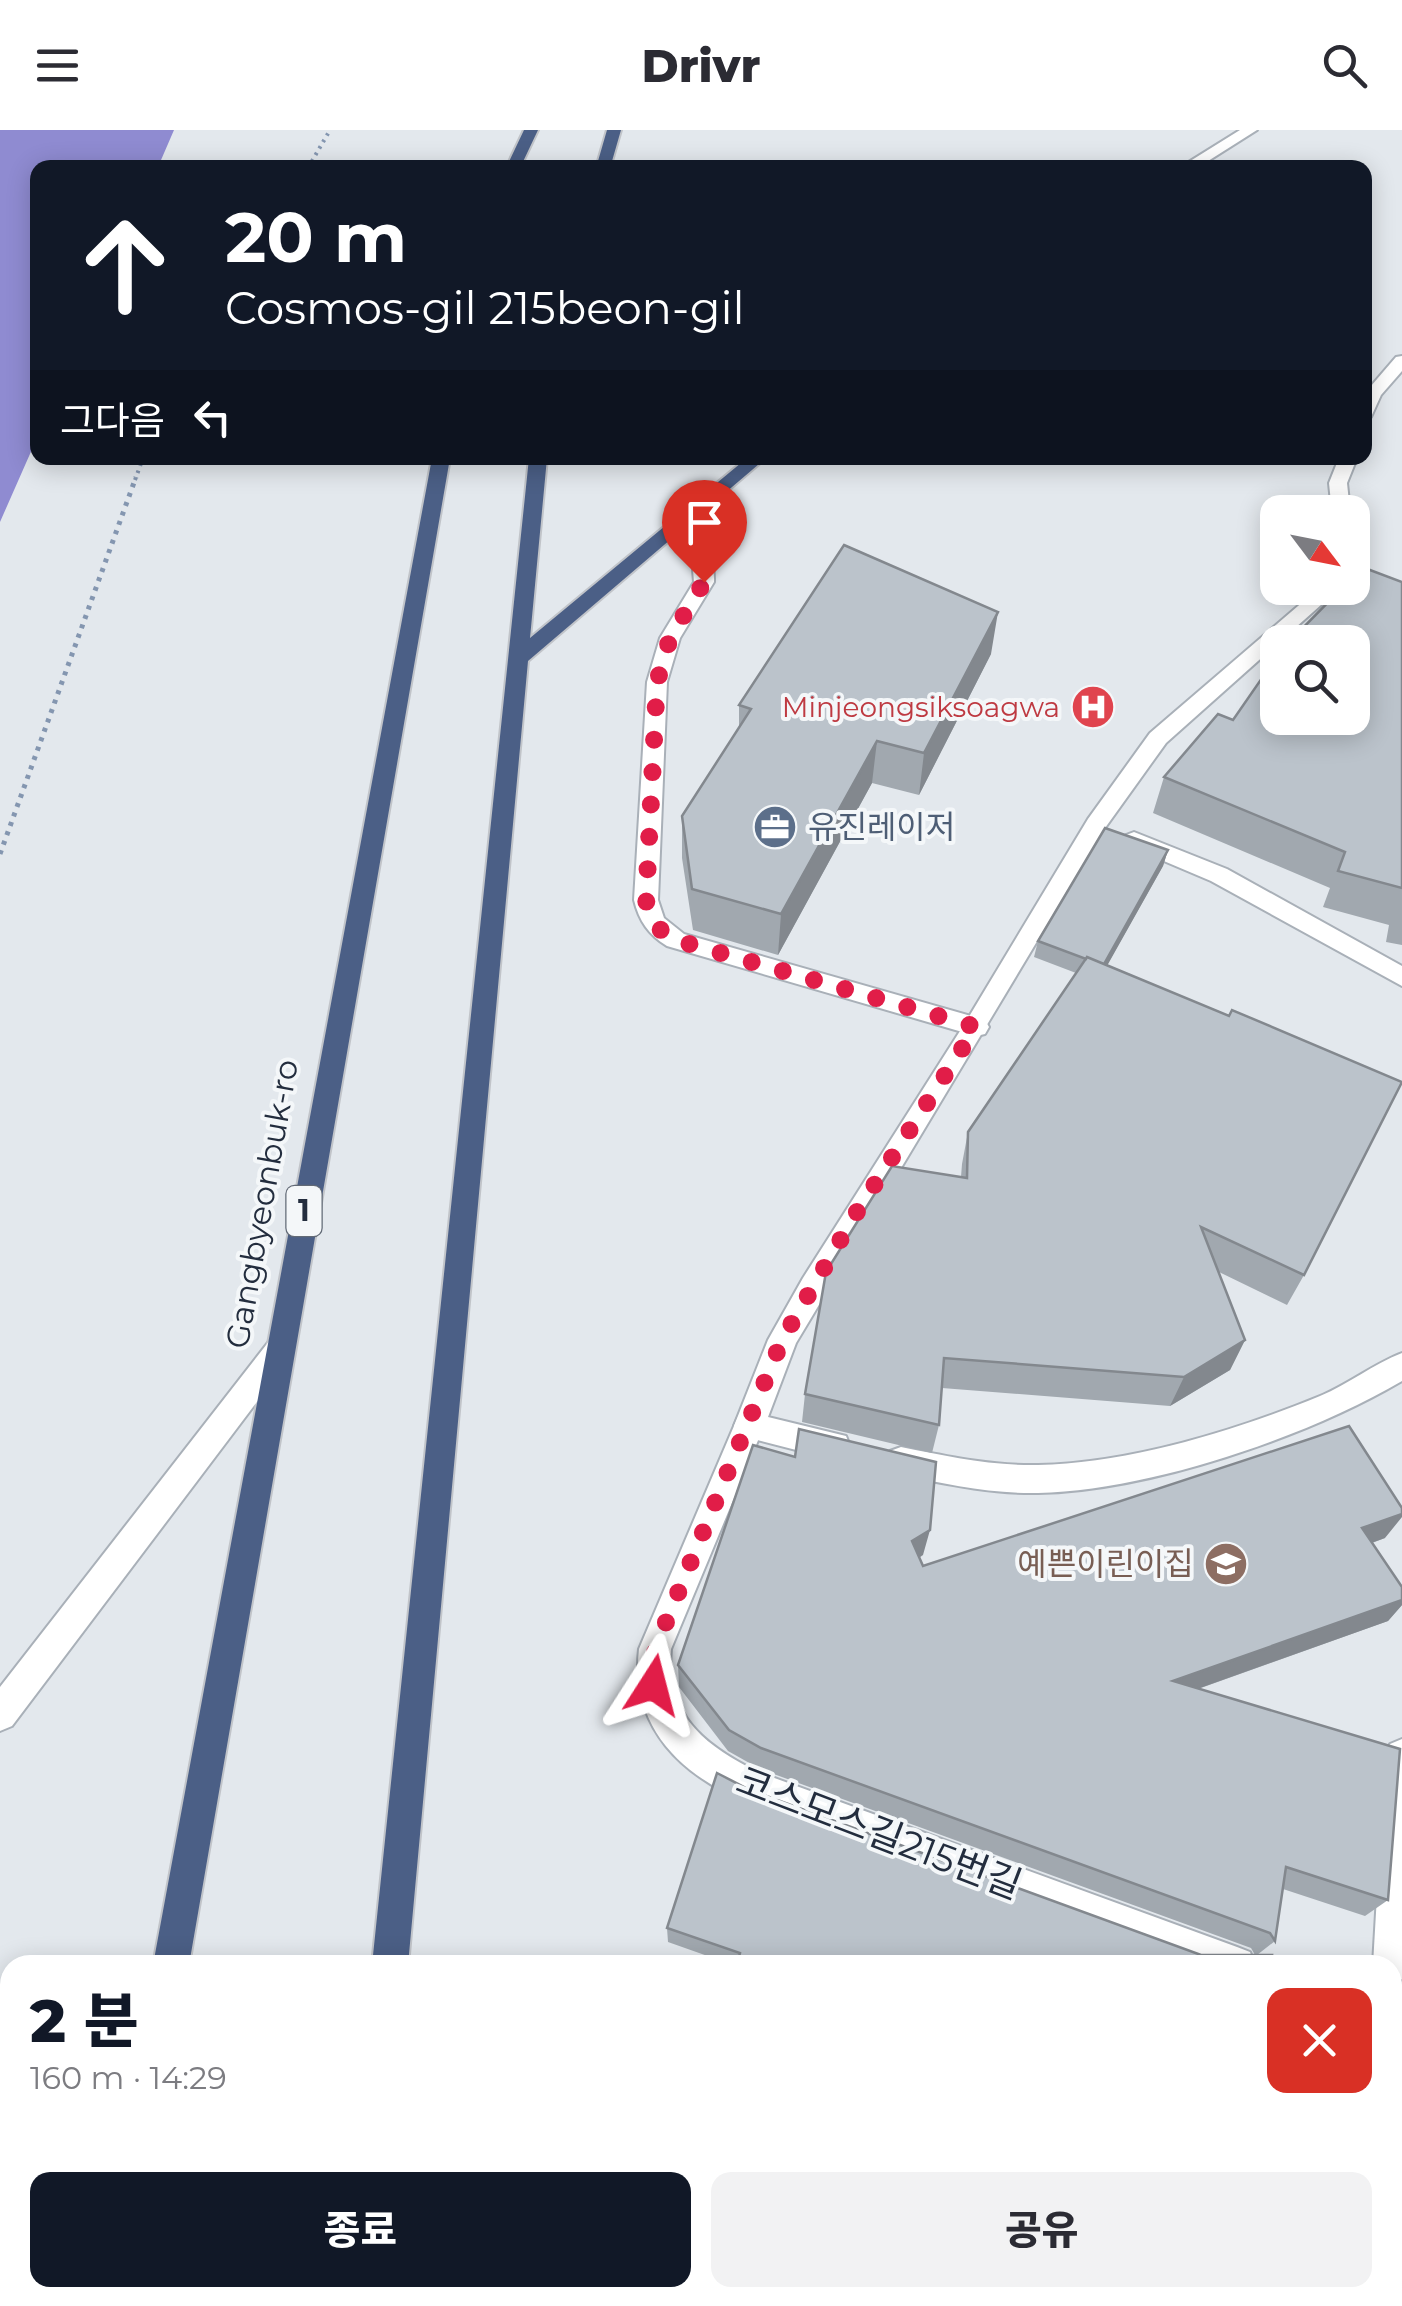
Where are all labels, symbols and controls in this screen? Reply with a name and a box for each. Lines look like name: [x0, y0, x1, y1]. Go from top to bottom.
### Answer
icon: menu: [30, 38, 85, 93]
text: Drivr: [642, 38, 760, 93]
icon: search: [1317, 38, 1372, 93]
text: 20 m: [225, 194, 407, 280]
icon: ahead: [60, 200, 190, 330]
text: Cosmos-gil 215beon-gil: [225, 280, 745, 335]
icon: left: [185, 390, 240, 445]
text: 그다음: [60, 397, 165, 444]
pin: [662, 480, 747, 583]
icon: arrive: [677, 495, 732, 550]
north arrow: [1260, 495, 1370, 605]
map controls: [1260, 495, 1370, 735]
button: search: [1260, 625, 1370, 735]
hospital icon: Minjeongsiksoagwa: [1070, 684, 1116, 730]
place label: Minjeongsiksoagwa: [782, 690, 1060, 724]
office icon: 유진레이저: [752, 804, 798, 850]
place label: 유진레이저: [808, 807, 955, 846]
street label: Gangbyeonbuk-ro: [217, 1056, 306, 1351]
road number: 1: [286, 1186, 322, 1236]
school or university icon: 예쁜이린이집: [1203, 1541, 1249, 1587]
place label: 예쁜이린이집: [1017, 1544, 1194, 1583]
position arrow: [601, 1633, 705, 1737]
street label: 코스모스길215번길: [730, 1757, 1028, 1909]
text: 2 분: [30, 1984, 139, 2057]
button: close: [1267, 1988, 1372, 2093]
text: 160 m · 14:29: [30, 2058, 227, 2097]
button: 종료: [30, 2172, 691, 2287]
button: 공유: [711, 2172, 1372, 2287]

